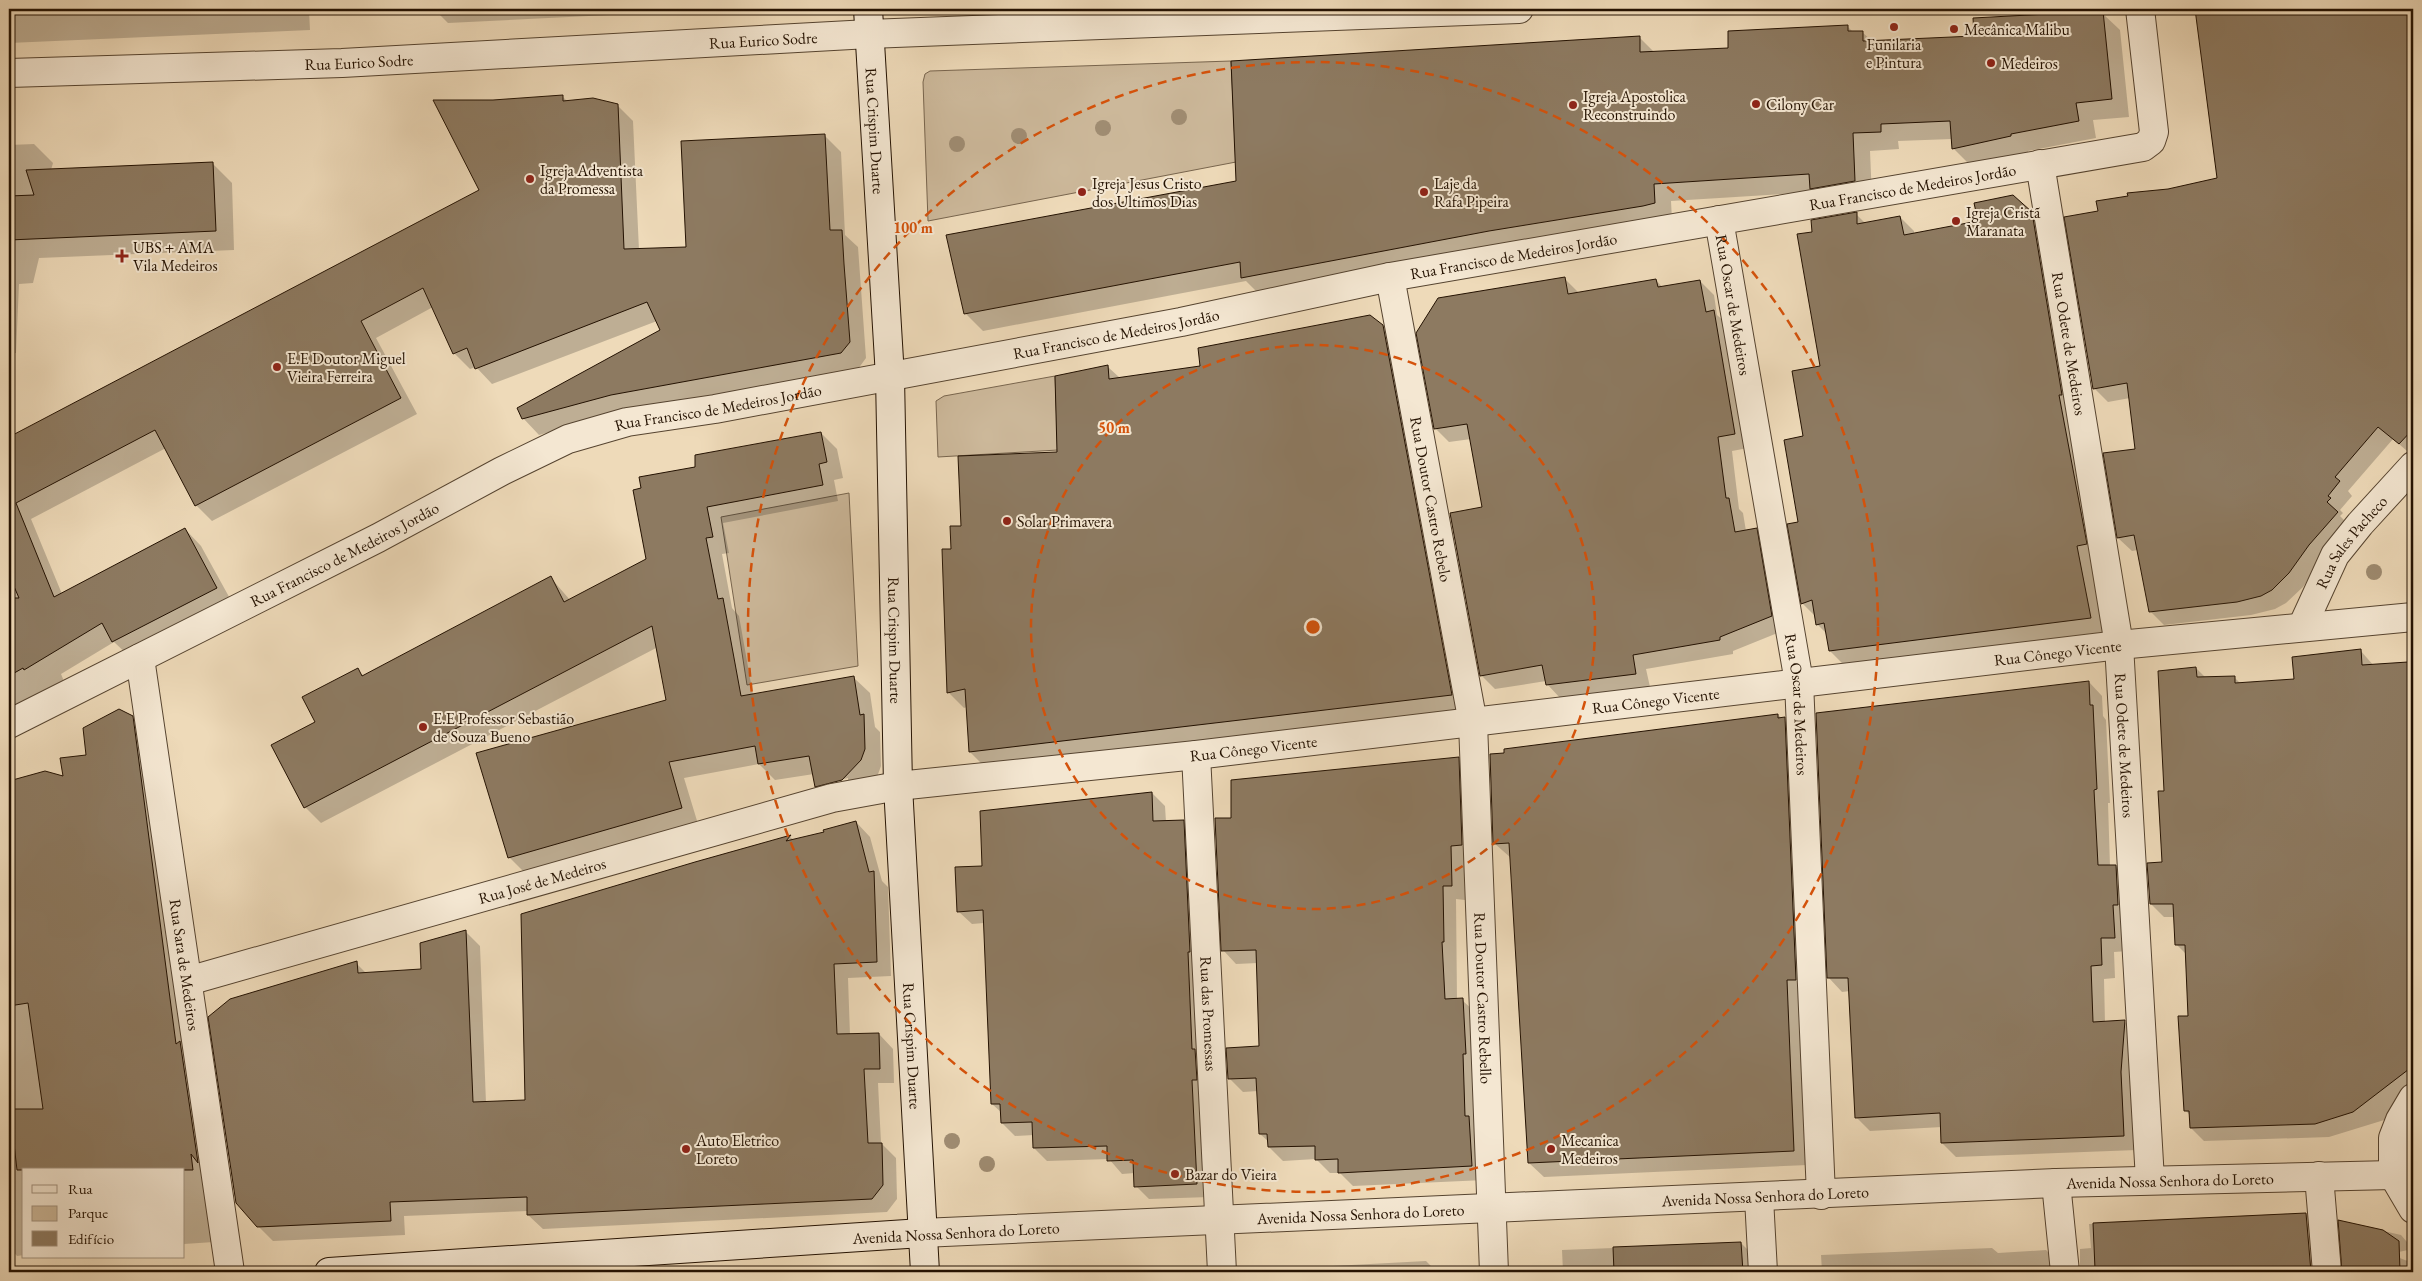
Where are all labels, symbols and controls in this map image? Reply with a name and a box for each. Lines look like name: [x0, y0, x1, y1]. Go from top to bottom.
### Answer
place label: Mecânica Malibu: [1964, 19, 2071, 40]
marker: Funilaria e Pintura: [1888, 21, 1900, 33]
marker: Mecânica Malibu: [1948, 23, 1960, 35]
street label: Rua Eurico Sodre: [708, 26, 818, 53]
place label: Funilaria e Pintura: [1866, 34, 1923, 73]
street label: Rua Eurico Sodre: [304, 49, 414, 75]
place label: Medeiros: [2001, 53, 2058, 74]
marker: Medeiros: [1985, 57, 1997, 69]
street label: Rua Crispim Duarte: [861, 67, 890, 195]
place label: Igreja Apostolica Reconstruindo: [1583, 86, 1686, 125]
place label: Cilony Car: [1766, 94, 1835, 115]
marker: Cilony Car: [1750, 98, 1762, 110]
marker: Igreja Apostolica Reconstruindo: [1567, 99, 1579, 111]
street label: Rua Francisco de Medeiros Jordão: [1807, 159, 2018, 215]
place label: Igreja Adventista da Promessa: [540, 160, 644, 199]
marker: Igreja Adventista da Promessa: [524, 173, 536, 185]
place label: Igreja Jesus Cristo dos Ultimos Dias: [1092, 173, 1202, 212]
place label: Laje da Rafa Pipeira: [1434, 173, 1510, 212]
marker: Igreja Jesus Cristo dos Ultimos Dias: [1076, 186, 1088, 198]
marker: Laje da Rafa Pipeira: [1418, 186, 1430, 198]
place label: Igreja Cristã Maranata: [1966, 202, 2041, 241]
marker: Igreja Cristã Maranata: [1950, 215, 1962, 227]
text: 100 m: [893, 218, 933, 237]
street label: Rua Francisco de Medeiros Jordão: [1408, 227, 1619, 284]
street label: Rua Oscar de Medeiros: [1711, 233, 1756, 377]
place label: UBS + AMA Vila Medeiros: [133, 237, 218, 276]
marker: UBS + AMA Vila Medeiros: [115, 249, 129, 263]
street label: Rua Odete de Medeiros: [2047, 270, 2092, 417]
street label: Rua Francisco de Medeiros Jordão: [1011, 304, 1221, 364]
place label: E.E Doutor Miguel Vieira Ferreira: [287, 348, 406, 387]
marker: E.E Doutor Miguel Vieira Ferreira: [271, 361, 283, 373]
street label: Rua Francisco de Medeiros Jordão: [612, 379, 823, 436]
street label: Rua Doutor Castro Rebelo: [1406, 415, 1457, 584]
text: 50 m: [1098, 418, 1130, 437]
street label: Rua Sales Pacheco: [2311, 491, 2392, 592]
street label: Rua Francisco de Medeiros Jordão: [246, 497, 443, 611]
place label: Solar Primavera: [1017, 511, 1113, 532]
marker: Solar Primavera: [1001, 515, 1013, 527]
street label: Rua Crispim Duarte: [883, 577, 907, 704]
centre of rings: [1304, 618, 1322, 636]
street label: Rua Oscar de Medeiros: [1780, 632, 1813, 776]
street label: Rua Cônego Vicente: [1993, 634, 2123, 670]
street label: Rua Odete de Medeiros: [2110, 672, 2139, 818]
street label: Rua Cônego Vicente: [1591, 682, 1720, 718]
place label: E.E Professor Sebastião de Souza Bueno: [433, 708, 574, 747]
marker: E.E Professor Sebastião de Souza Bueno: [417, 721, 429, 733]
street label: Rua Cônego Vicente: [1189, 730, 1318, 766]
street label: Rua José de Medeiros: [476, 852, 608, 909]
street label: Rua Sara de Medeiros: [165, 898, 205, 1032]
street label: Rua Doutor Castro Rebello: [1470, 912, 1497, 1084]
street label: Rua das Promessas: [1196, 956, 1222, 1072]
street label: Rua Crispim Duarte: [898, 982, 926, 1110]
place label: Auto Eletrico Loreto: [695, 1130, 779, 1169]
place label: Mecanica Medeiros: [1561, 1130, 1619, 1169]
marker: Auto Eletrico Loreto: [680, 1143, 692, 1155]
marker: Mecanica Medeiros: [1545, 1143, 1557, 1155]
place label: Bazar do Vieira: [1185, 1164, 1277, 1185]
street label: Avenida Nossa Senhora do Loreto: [2065, 1167, 2274, 1193]
legend: [22, 1168, 185, 1258]
marker: Bazar do Vieira: [1169, 1168, 1181, 1180]
text: Rua: [68, 1179, 93, 1198]
street label: Avenida Nossa Senhora do Loreto: [1660, 1181, 1870, 1211]
street label: Avenida Nossa Senhora do Loreto: [1255, 1199, 1465, 1229]
text: Parque: [68, 1203, 108, 1222]
street label: Avenida Nossa Senhora do Loreto: [851, 1217, 1060, 1249]
text: Edifício: [68, 1229, 114, 1248]

